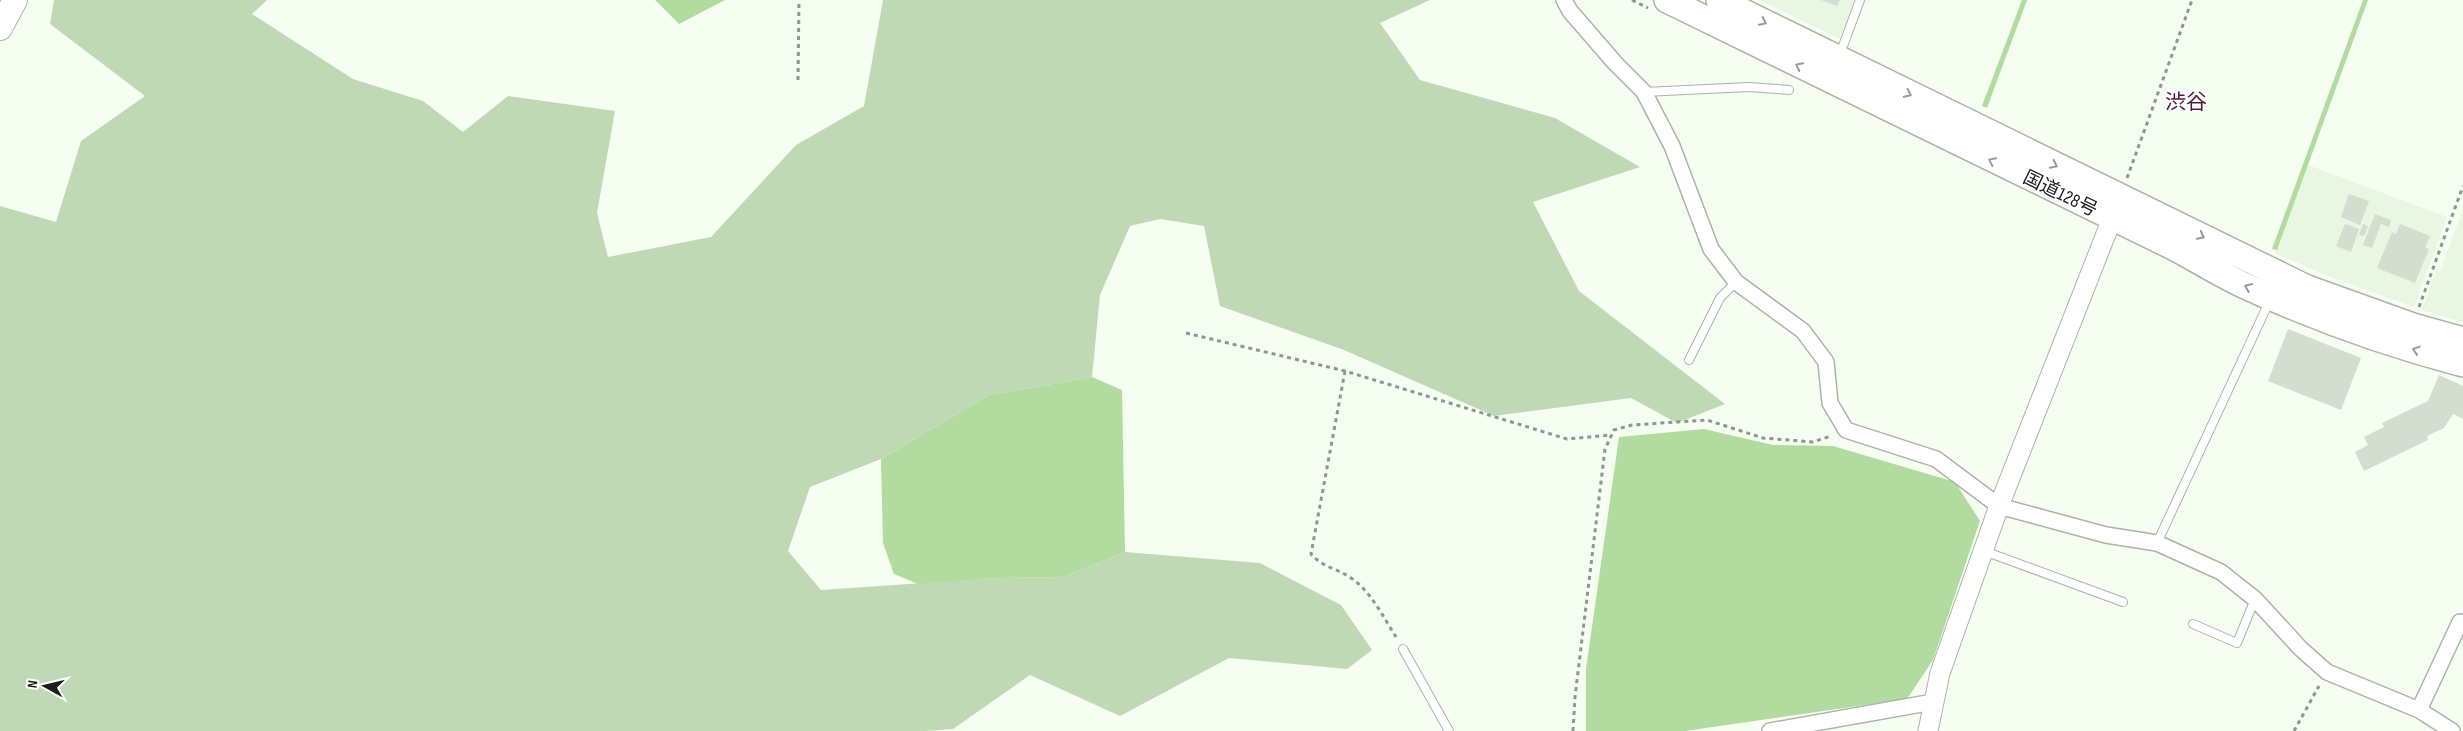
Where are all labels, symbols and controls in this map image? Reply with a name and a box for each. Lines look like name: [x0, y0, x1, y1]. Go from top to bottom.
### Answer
one-way arrow: [1757, 16, 1766, 26]
one-way arrow: [1795, 62, 1804, 72]
one-way arrow: [1903, 88, 1912, 98]
district label: 渋谷: [2165, 90, 2207, 115]
one-way arrow: [1988, 156, 1997, 167]
one-way arrow: [2049, 159, 2058, 170]
street label: 国道128号: [2019, 166, 2101, 222]
one-way arrow: [2195, 230, 2204, 240]
one-way arrow: [2244, 282, 2253, 293]
one-way arrow: [2412, 346, 2421, 356]
north arrow: [20, 661, 70, 711]
text: N: [24, 679, 42, 689]

